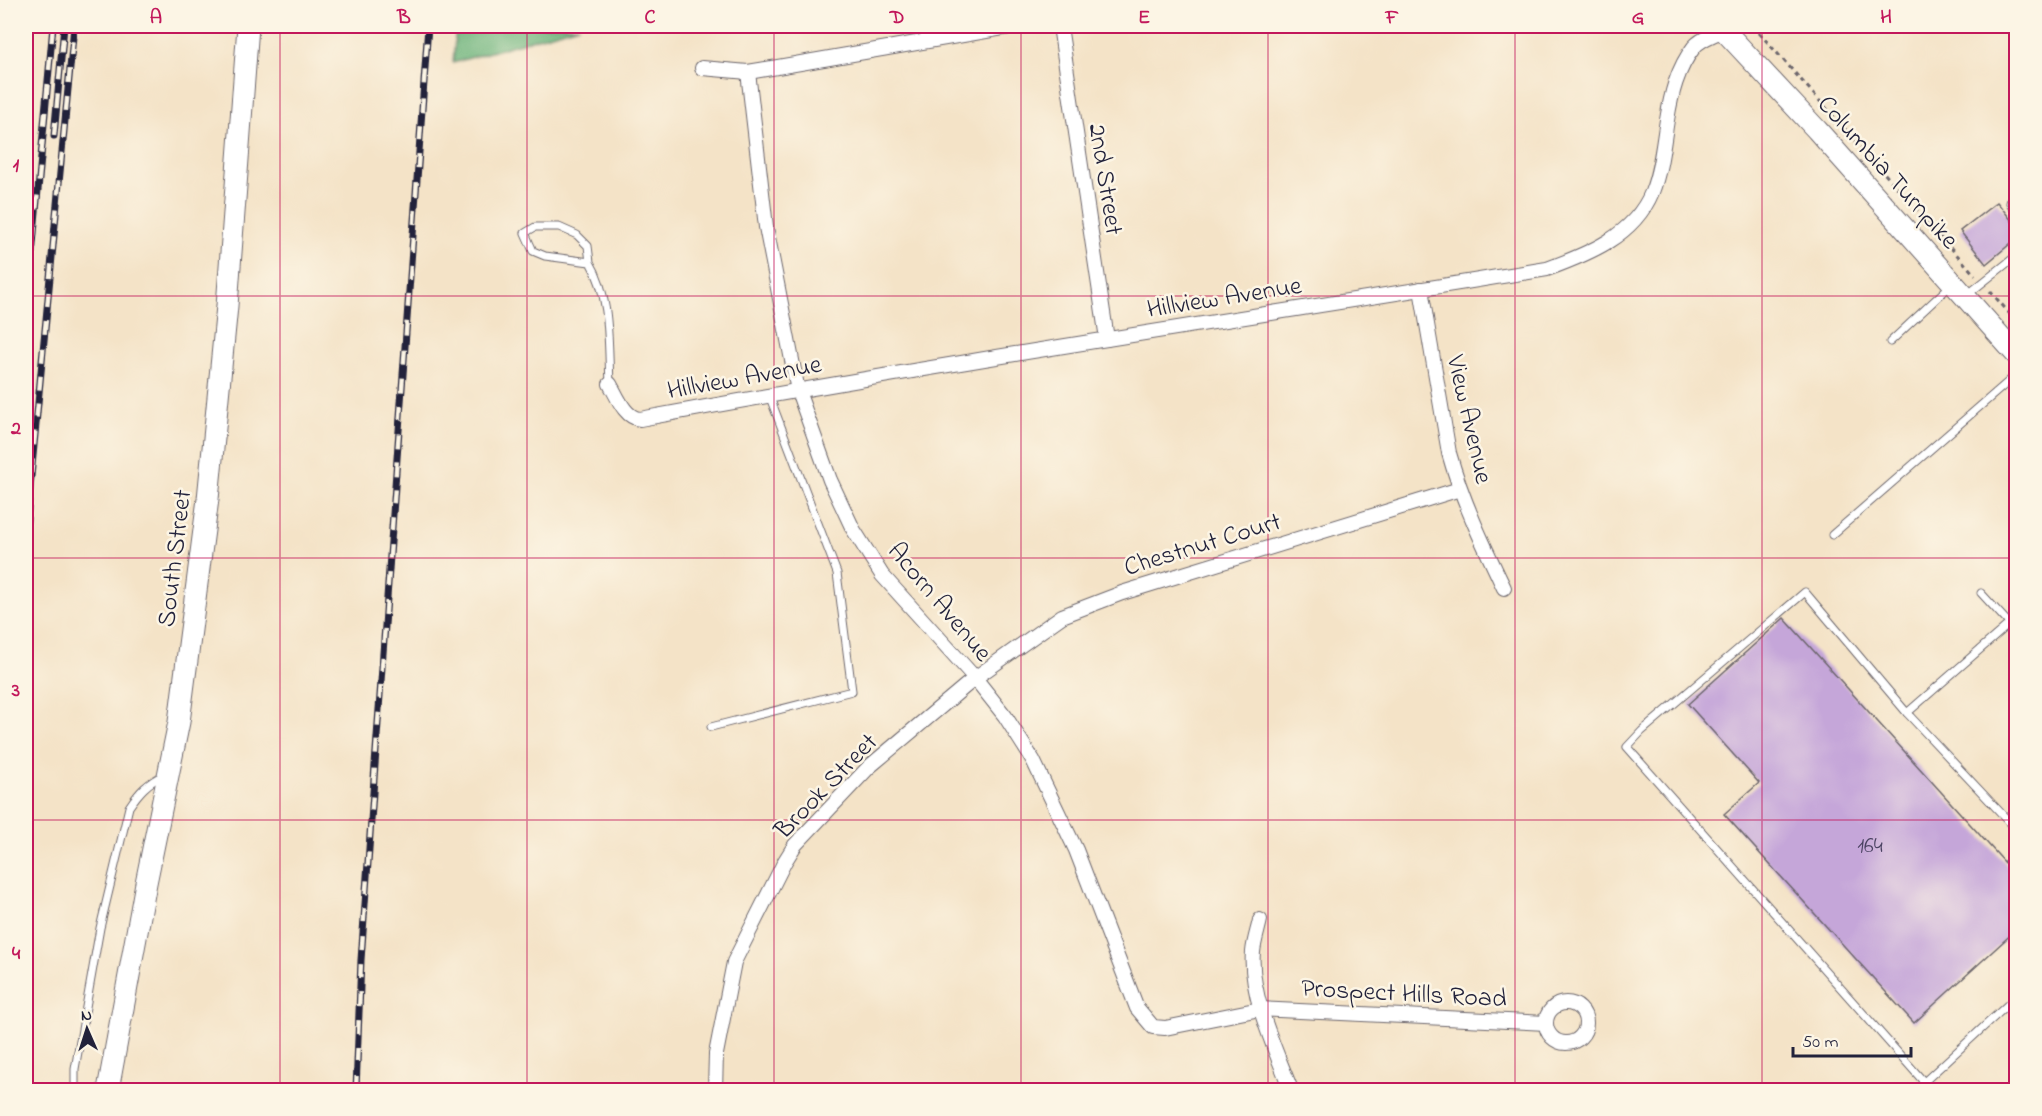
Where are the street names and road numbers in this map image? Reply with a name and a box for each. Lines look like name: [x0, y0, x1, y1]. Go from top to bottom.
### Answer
street label: Columbia Turnpike: [1807, 87, 1967, 259]
street label: 2nd Street: [1076, 121, 1132, 238]
street label: Hillview Avenue: [1144, 268, 1305, 330]
street label: Hillview Avenue: [664, 347, 825, 411]
street label: View Avenue: [1435, 351, 1501, 488]
street label: South Street: [149, 487, 203, 629]
street label: Chestnut Court: [1120, 504, 1286, 588]
street label: Acorn Avenue: [877, 535, 1000, 671]
street label: Brook Street: [766, 725, 888, 850]
street label: Prospect Hills Road: [1300, 971, 1508, 1019]

